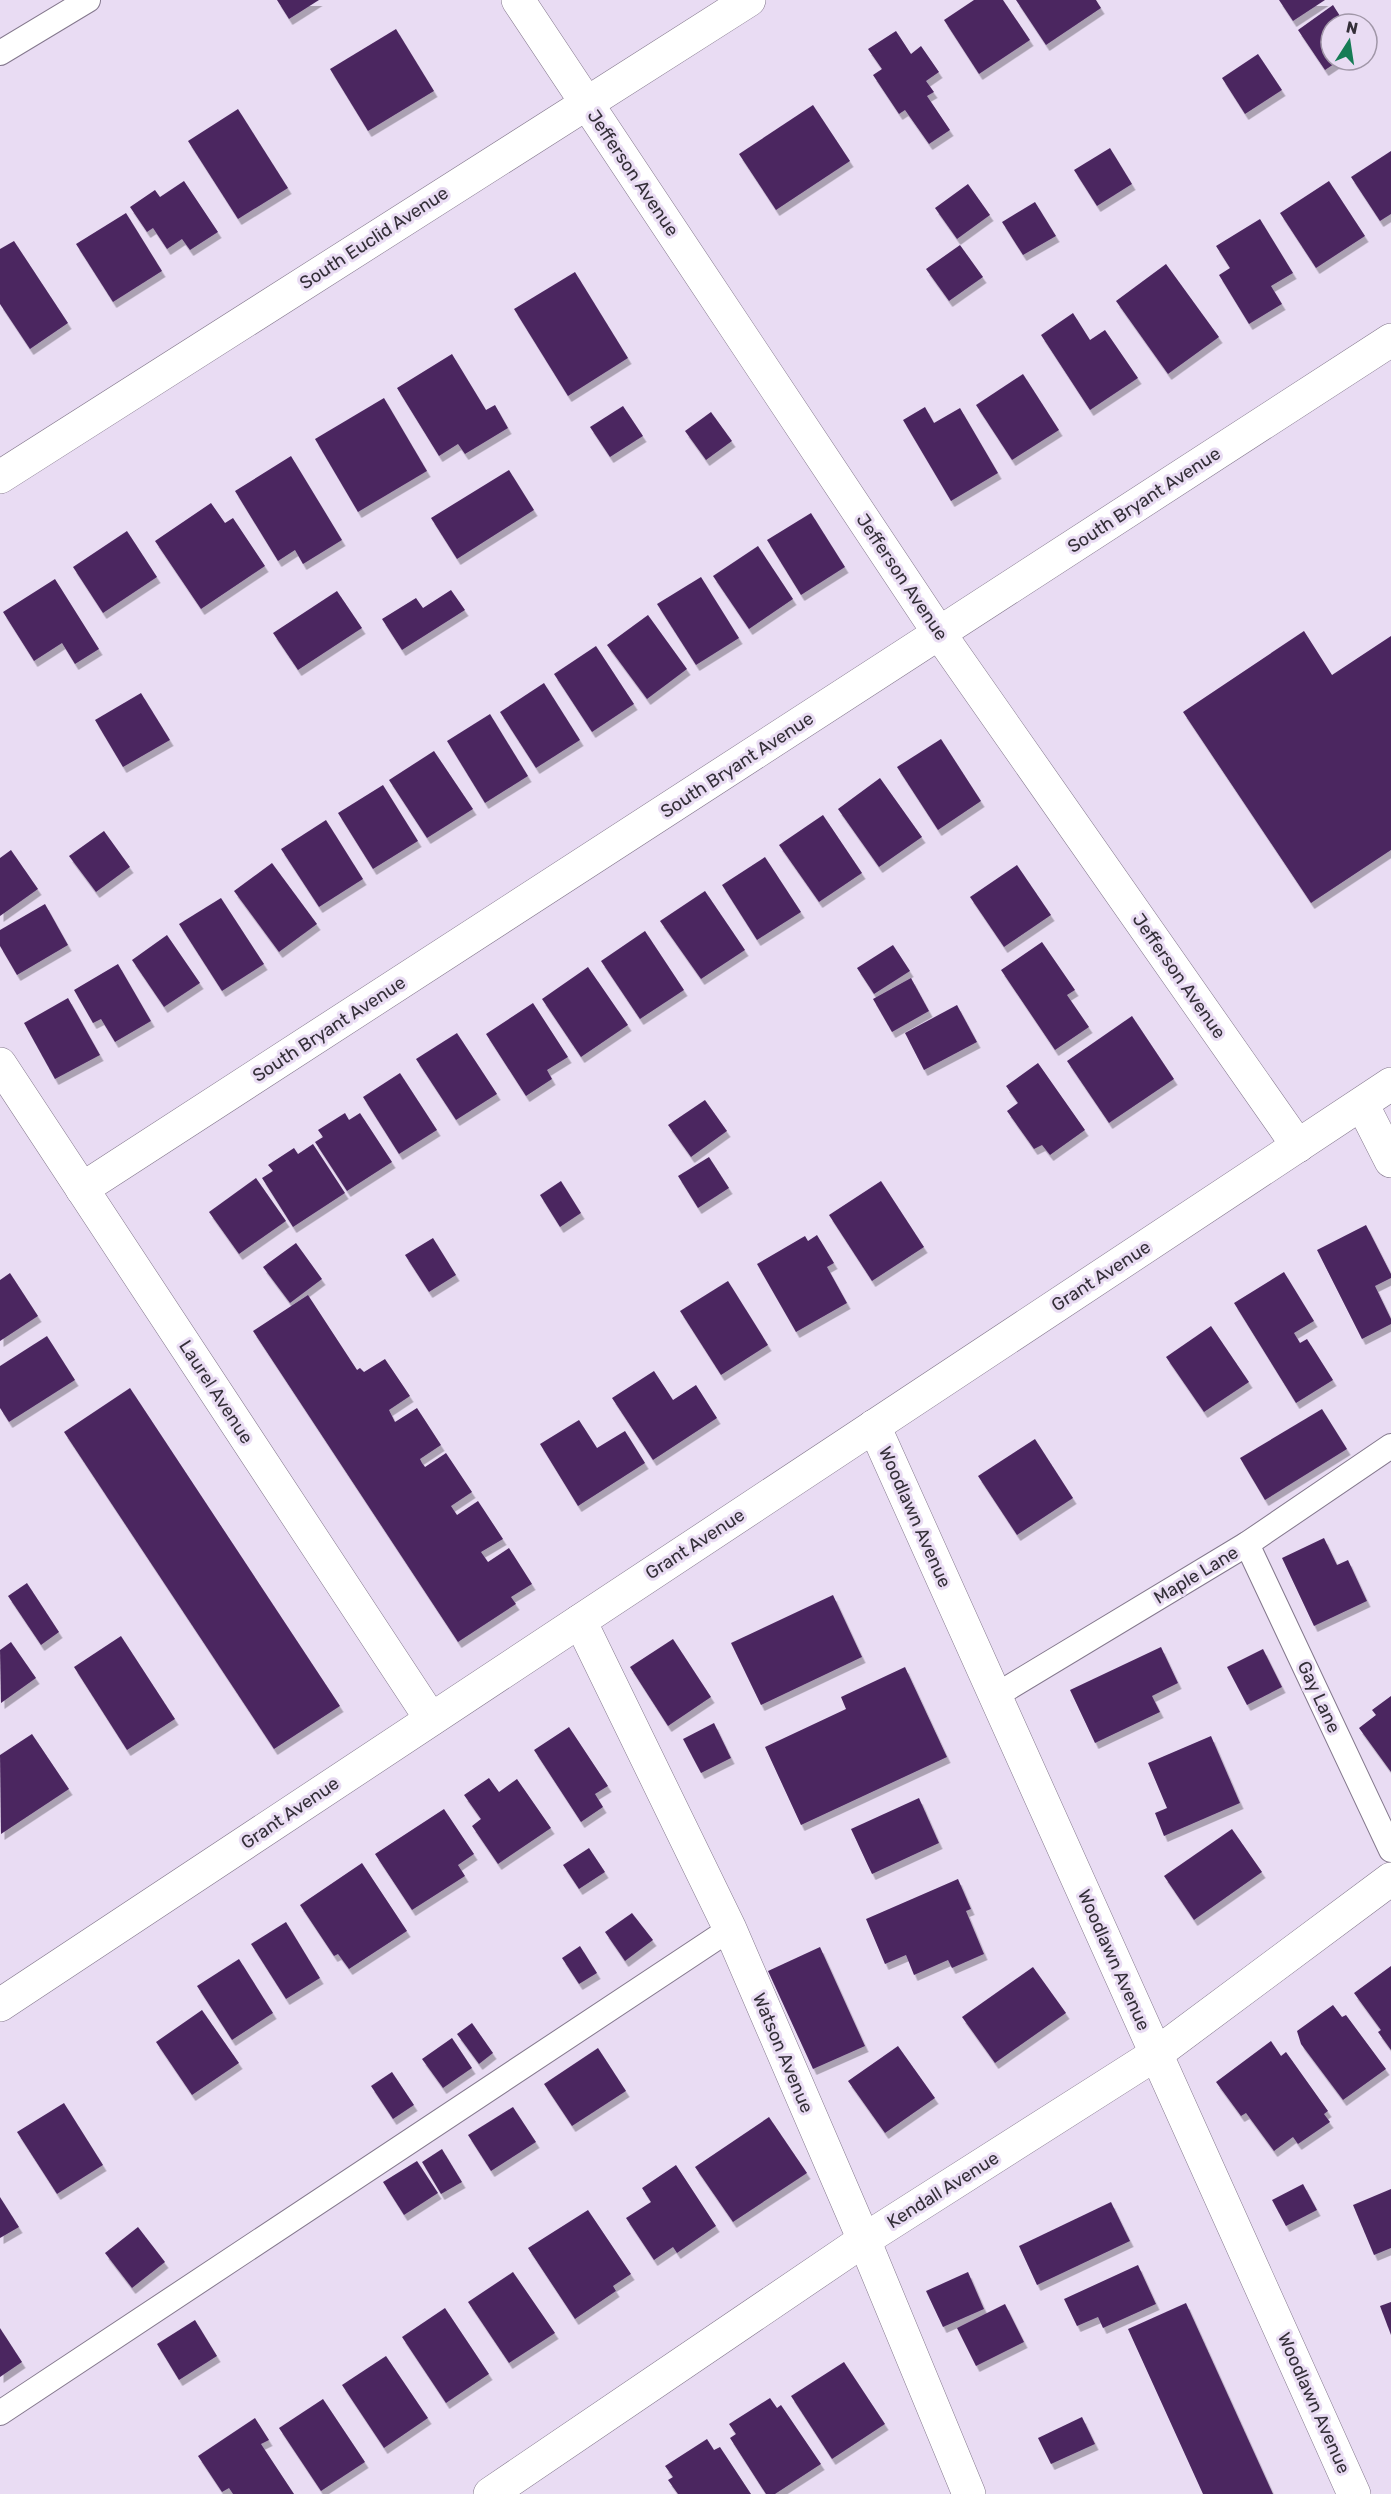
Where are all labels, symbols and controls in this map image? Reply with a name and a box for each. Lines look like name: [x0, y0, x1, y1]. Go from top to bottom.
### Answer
north arrow: [1319, 12, 1379, 72]
text: N: [1344, 17, 1360, 38]
street label: Jefferson Avenue: [583, 106, 683, 240]
street label: South Euclid Avenue: [296, 182, 452, 294]
street label: South Bryant Avenue: [1063, 442, 1225, 558]
street label: Jefferson Avenue: [852, 510, 952, 644]
street label: South Bryant Avenue: [656, 707, 818, 823]
street label: Jefferson Avenue: [1128, 909, 1230, 1043]
street label: South Bryant Avenue: [248, 971, 410, 1087]
street label: Grant Avenue: [1047, 1236, 1155, 1316]
street label: Laurel Avenue: [174, 1336, 258, 1448]
street label: Woodlawn Avenue: [874, 1443, 956, 1591]
street label: Grant Avenue: [641, 1504, 749, 1584]
street label: Maple Lane: [1150, 1541, 1242, 1609]
street label: Gay Lane: [1293, 1657, 1345, 1737]
street label: Grant Avenue: [237, 1772, 343, 1854]
street label: Woodlawn Avenue: [1073, 1886, 1155, 2034]
street label: Watson Avenue: [748, 1990, 818, 2116]
street label: Kendall Avenue: [883, 2147, 1003, 2233]
street label: Woodlawn Avenue: [1273, 2329, 1355, 2477]

